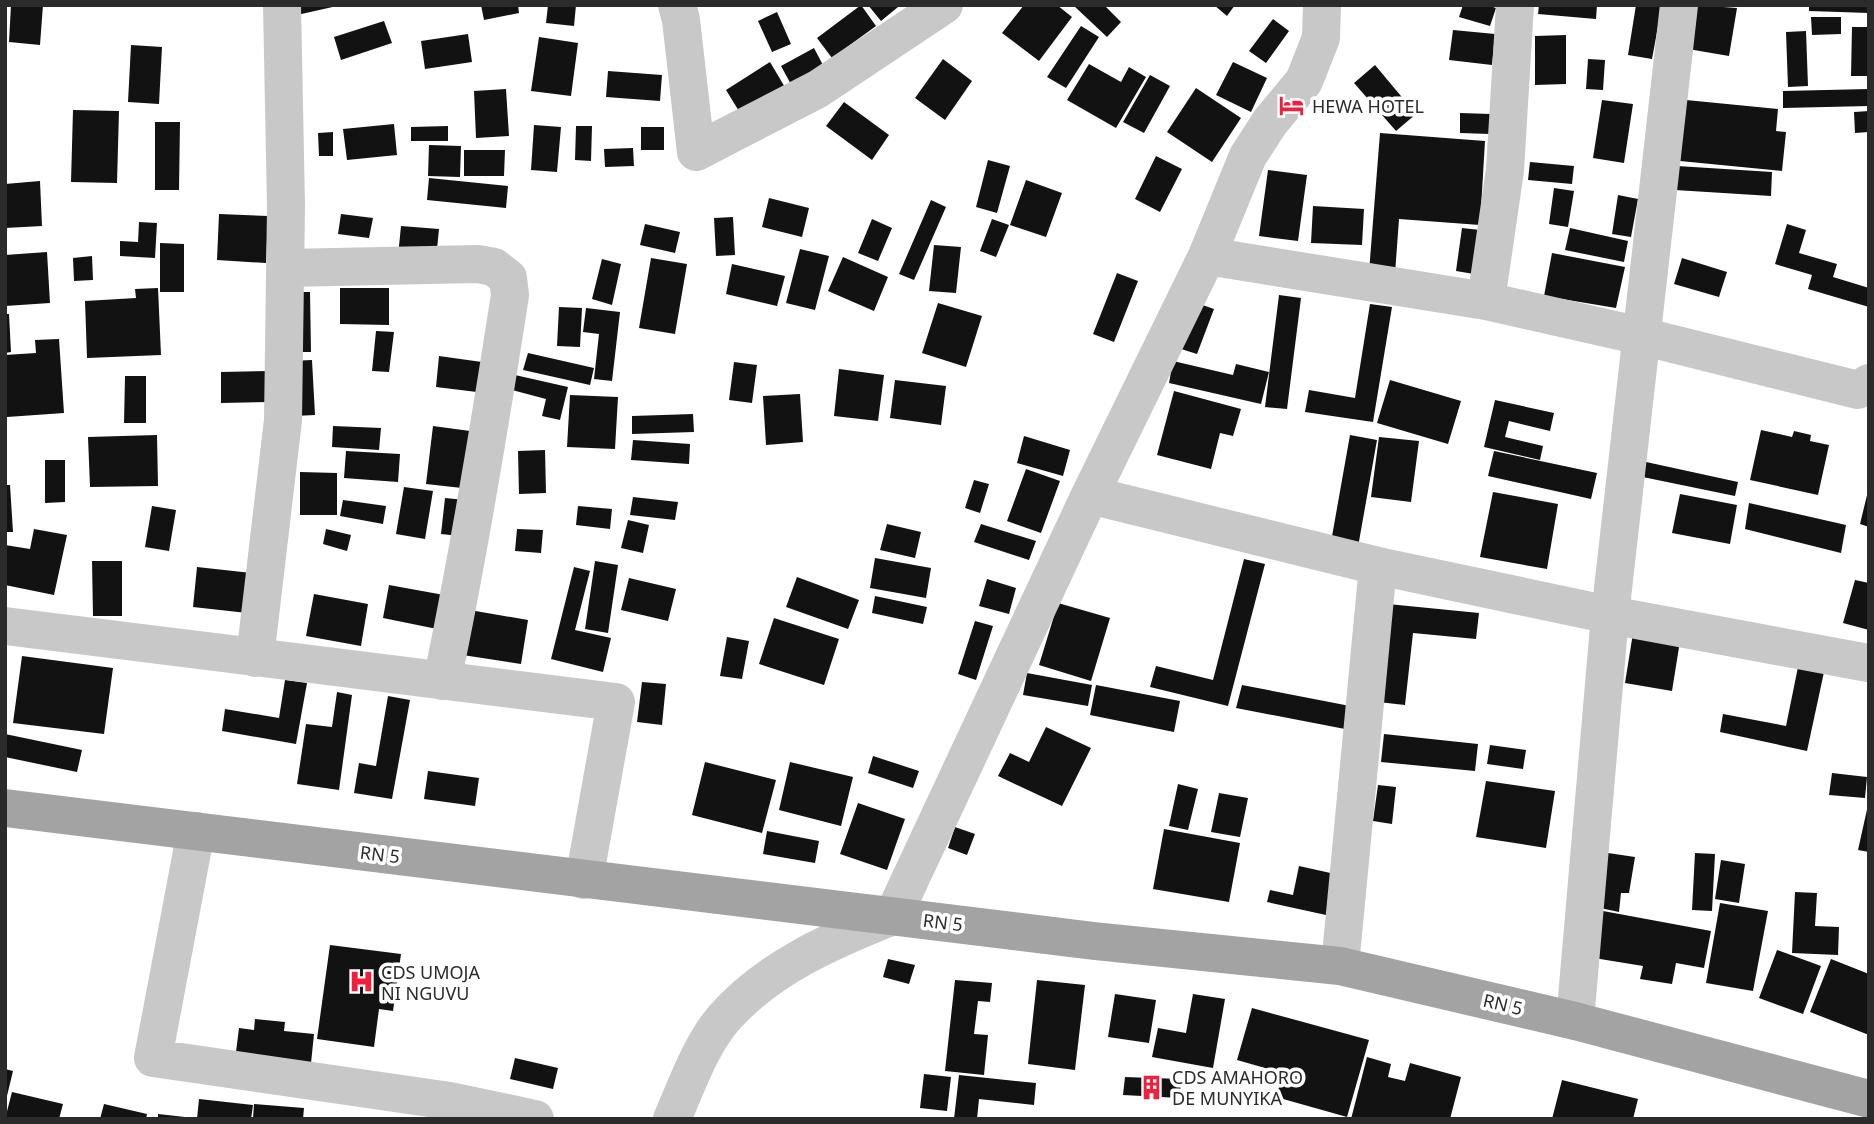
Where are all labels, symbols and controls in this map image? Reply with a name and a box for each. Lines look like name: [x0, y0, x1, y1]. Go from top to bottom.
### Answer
hotel icon: HEWA HOTEL: [1278, 92, 1306, 120]
place label: HEWA HOTEL: [1312, 94, 1424, 118]
street label: RN 5: [359, 840, 401, 868]
street label: RN 5: [922, 908, 964, 936]
place label: CDS UMOJA NI NGUVU: [381, 960, 481, 1005]
hospital icon: CDS UMOJA NI NGUVU: [347, 968, 375, 996]
street label: RN 5: [1481, 988, 1525, 1020]
place label: CDS AMAHORO DE MUNYIKA: [1172, 1065, 1303, 1110]
building icon: CDS AMAHORO DE MUNYIKA: [1138, 1073, 1166, 1101]

